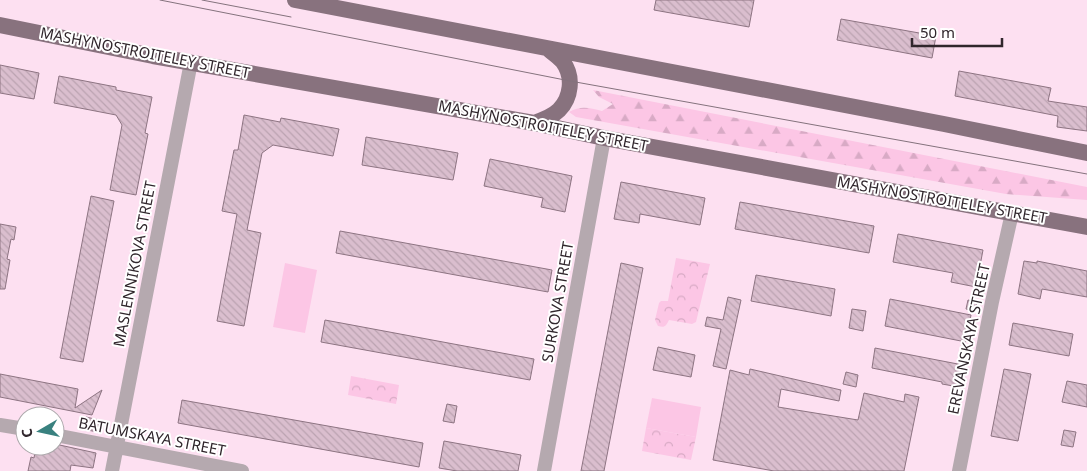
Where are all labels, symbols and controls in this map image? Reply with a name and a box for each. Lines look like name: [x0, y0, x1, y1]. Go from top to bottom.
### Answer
scale bar: [912, 15, 1002, 47]
street label: MASHYNOSTROITELEY STREET: [39, 22, 252, 82]
text: 50 m: [920, 22, 955, 42]
street label: MASHYNOSTROITELEY STREET: [437, 95, 650, 155]
street label: MASHYNOSTROITELEY STREET: [836, 171, 1049, 227]
street label: MASLENNIKOVA STREET: [108, 178, 160, 349]
street label: SURKOVA STREET: [537, 239, 578, 364]
street label: EREVANSKAYA STREET: [942, 261, 994, 416]
north arrow: [15, 406, 65, 456]
street label: BATUMSKAYA STREET: [77, 412, 228, 460]
text: С: [17, 427, 37, 439]

